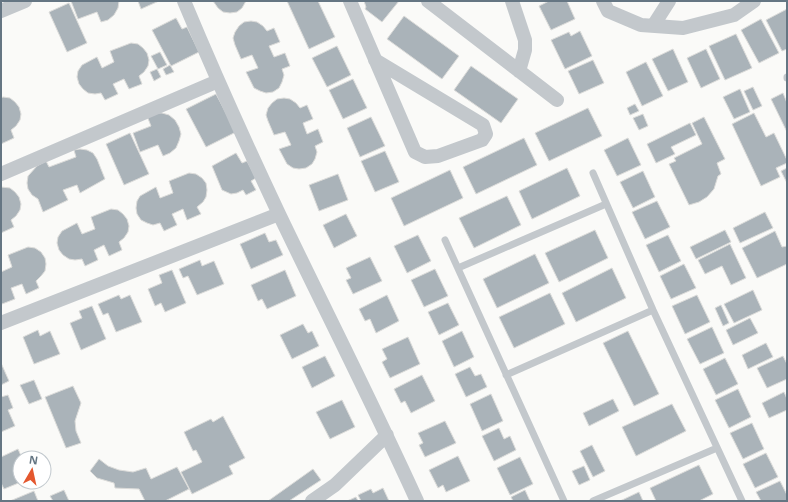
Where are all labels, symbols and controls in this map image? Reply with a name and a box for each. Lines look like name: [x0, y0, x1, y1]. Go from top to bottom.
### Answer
north arrow: [12, 450, 52, 490]
text: N: [28, 452, 39, 468]

